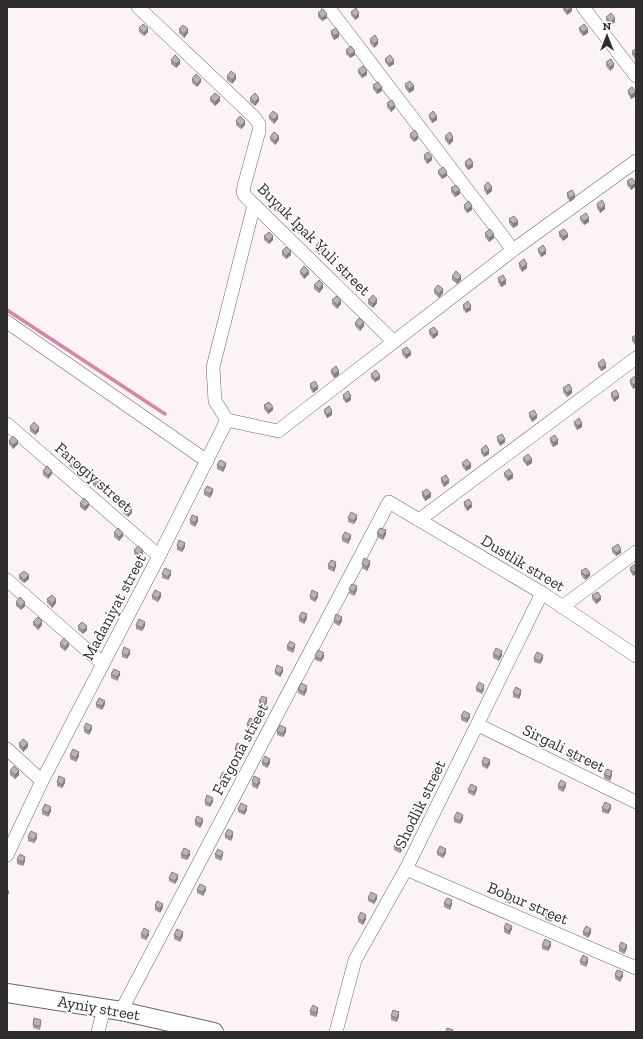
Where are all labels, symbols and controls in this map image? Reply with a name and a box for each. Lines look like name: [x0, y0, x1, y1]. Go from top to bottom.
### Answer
north arrow: [587, 16, 627, 56]
text: N: [603, 20, 612, 33]
street label: Buyuk Ipak Yuli street: [254, 179, 374, 299]
street label: Farogiy street: [51, 438, 137, 516]
street label: Dustlik street: [478, 531, 568, 596]
street label: Madaniyat street: [78, 551, 150, 663]
street label: Fargona street: [208, 700, 272, 798]
street label: Sirgali street: [520, 720, 608, 776]
street label: Shodlik street: [390, 757, 450, 851]
street label: Bobur street: [485, 877, 571, 929]
street label: Ayniy street: [56, 991, 142, 1025]

